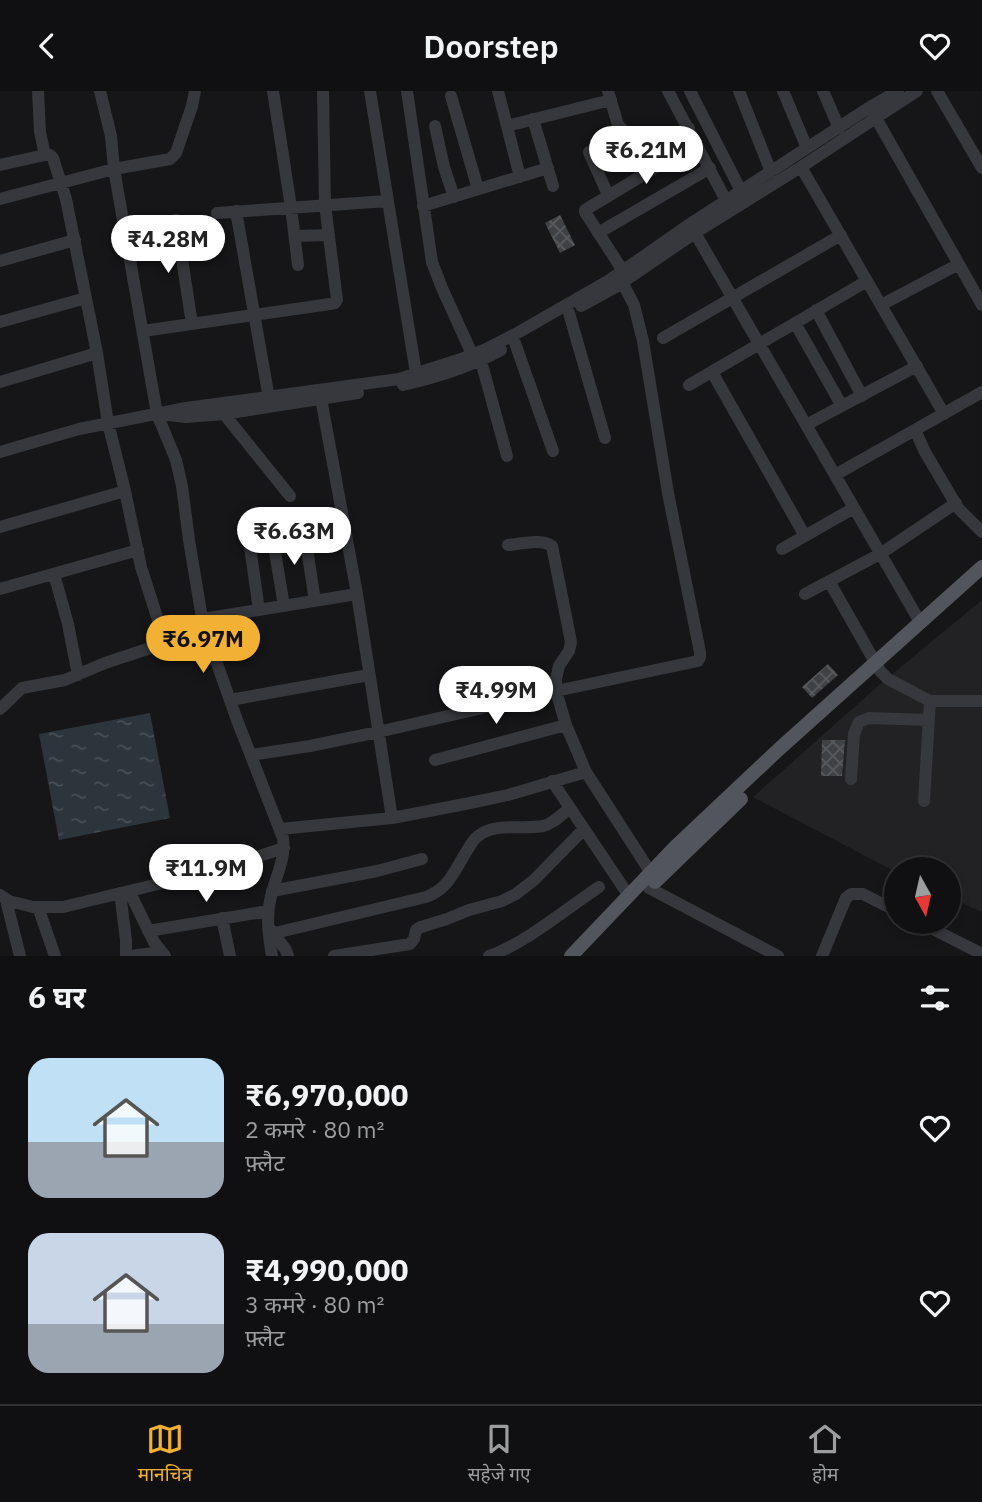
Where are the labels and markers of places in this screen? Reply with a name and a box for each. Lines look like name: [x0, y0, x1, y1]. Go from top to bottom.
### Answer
pin: ₹6.21M: [589, 127, 703, 186]
pin: ₹4.28M: [111, 215, 225, 275]
pin: ₹6.63M: [237, 507, 351, 567]
pin: ₹6.97M: [146, 615, 260, 675]
pin: ₹4.99M: [439, 667, 553, 726]
pin: ₹11.9M: [149, 845, 263, 904]

